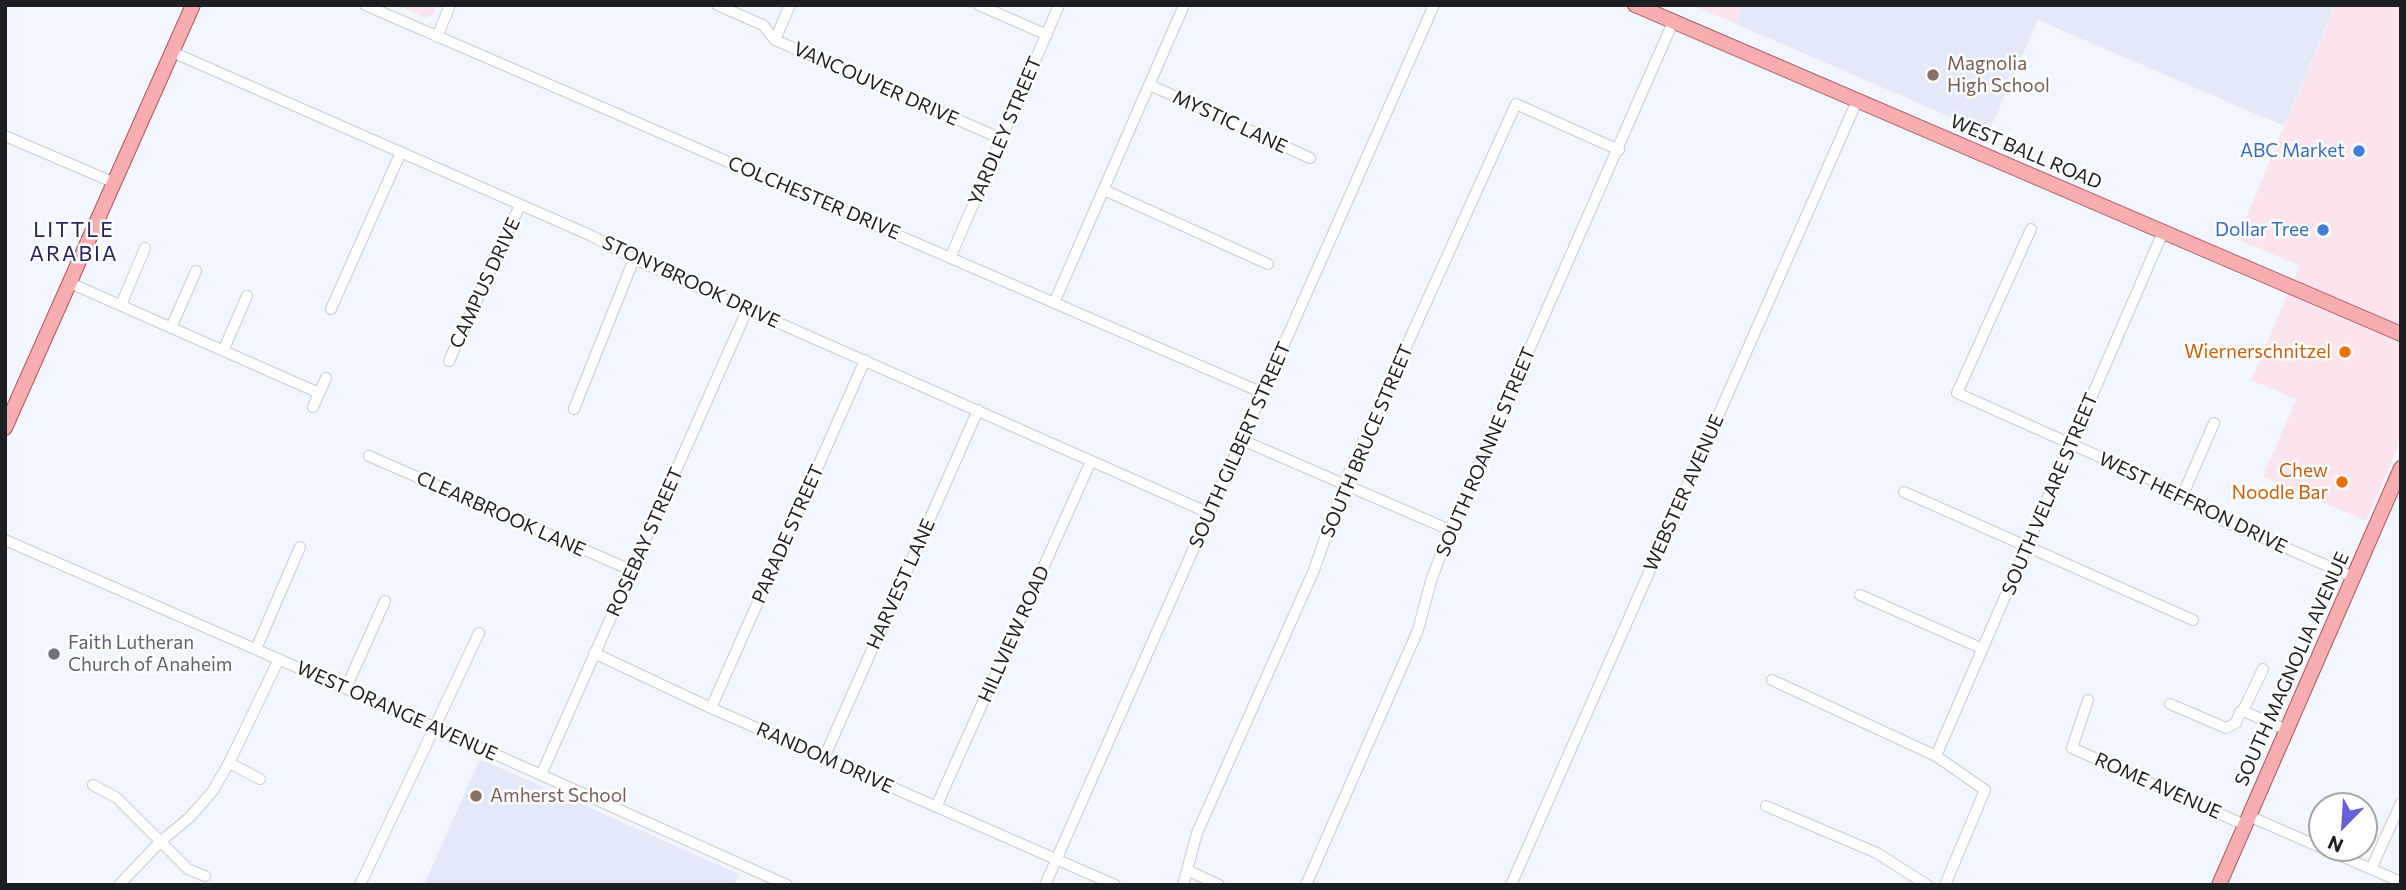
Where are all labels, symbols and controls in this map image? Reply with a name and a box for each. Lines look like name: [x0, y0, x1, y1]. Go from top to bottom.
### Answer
street label: VANCOUVER DRIVE: [790, 37, 962, 131]
street label: YARDLEY STREET: [963, 53, 1047, 209]
place label: Magnolia High School: [1947, 53, 2050, 97]
marker: Magnolia High School: [1925, 67, 1941, 83]
street label: MYSTIC LANE: [1169, 86, 1291, 158]
street label: WEST BALL ROAD: [1947, 110, 2105, 194]
place label: ABC Market: [2240, 140, 2345, 162]
marker: ABC Market: [2351, 143, 2367, 159]
street label: COLCHESTER DRIVE: [725, 151, 903, 245]
street label: CAMPUS DRIVE: [445, 214, 525, 352]
district label: LITTLE ARABIA: [30, 217, 118, 267]
place label: Dollar Tree: [2215, 219, 2309, 241]
marker: Dollar Tree: [2315, 222, 2331, 238]
street label: STONYBROOK DRIVE: [599, 231, 783, 333]
street label: SOUTH GILBERT STREET: [1184, 339, 1296, 551]
street label: SOUTH BRUCE STREET: [1316, 341, 1418, 541]
place label: Wiernerschnitzel: [2184, 341, 2331, 363]
street label: SOUTH ROANNE STREET: [1432, 344, 1540, 560]
marker: Wiernerschnitzel: [2337, 344, 2353, 360]
street label: SOUTH VELARE STREET: [1997, 390, 2103, 598]
street label: WEBSTER AVENUE: [1639, 411, 1729, 575]
street label: WEST HEFFRON DRIVE: [2095, 447, 2291, 559]
place label: Chew Noodle Bar: [2232, 460, 2328, 504]
street label: PARADE STREET: [747, 461, 829, 607]
street label: ROSEBAY STREET: [602, 464, 688, 620]
street label: CLEARBROOK LANE: [413, 466, 589, 562]
marker: Chew Noodle Bar: [2334, 474, 2350, 490]
street label: HARVEST LANE: [862, 515, 940, 653]
street label: SOUTH MAGNOLIA AVENUE: [2230, 549, 2354, 789]
street label: HILLVIEW ROAD: [974, 562, 1054, 706]
place label: Faith Lutheran Church of Anaheim: [68, 632, 232, 676]
marker: Faith Lutheran Church of Anaheim: [46, 646, 62, 662]
street label: WEST ORANGE AVENUE: [293, 656, 501, 766]
street label: RANDOM DRIVE: [753, 718, 897, 798]
street label: ROME AVENUE: [2091, 748, 2225, 824]
place label: Amherst School: [490, 785, 627, 807]
marker: Amherst School: [468, 788, 484, 804]
north arrow: [2308, 792, 2378, 862]
text: N: [2324, 831, 2346, 858]

